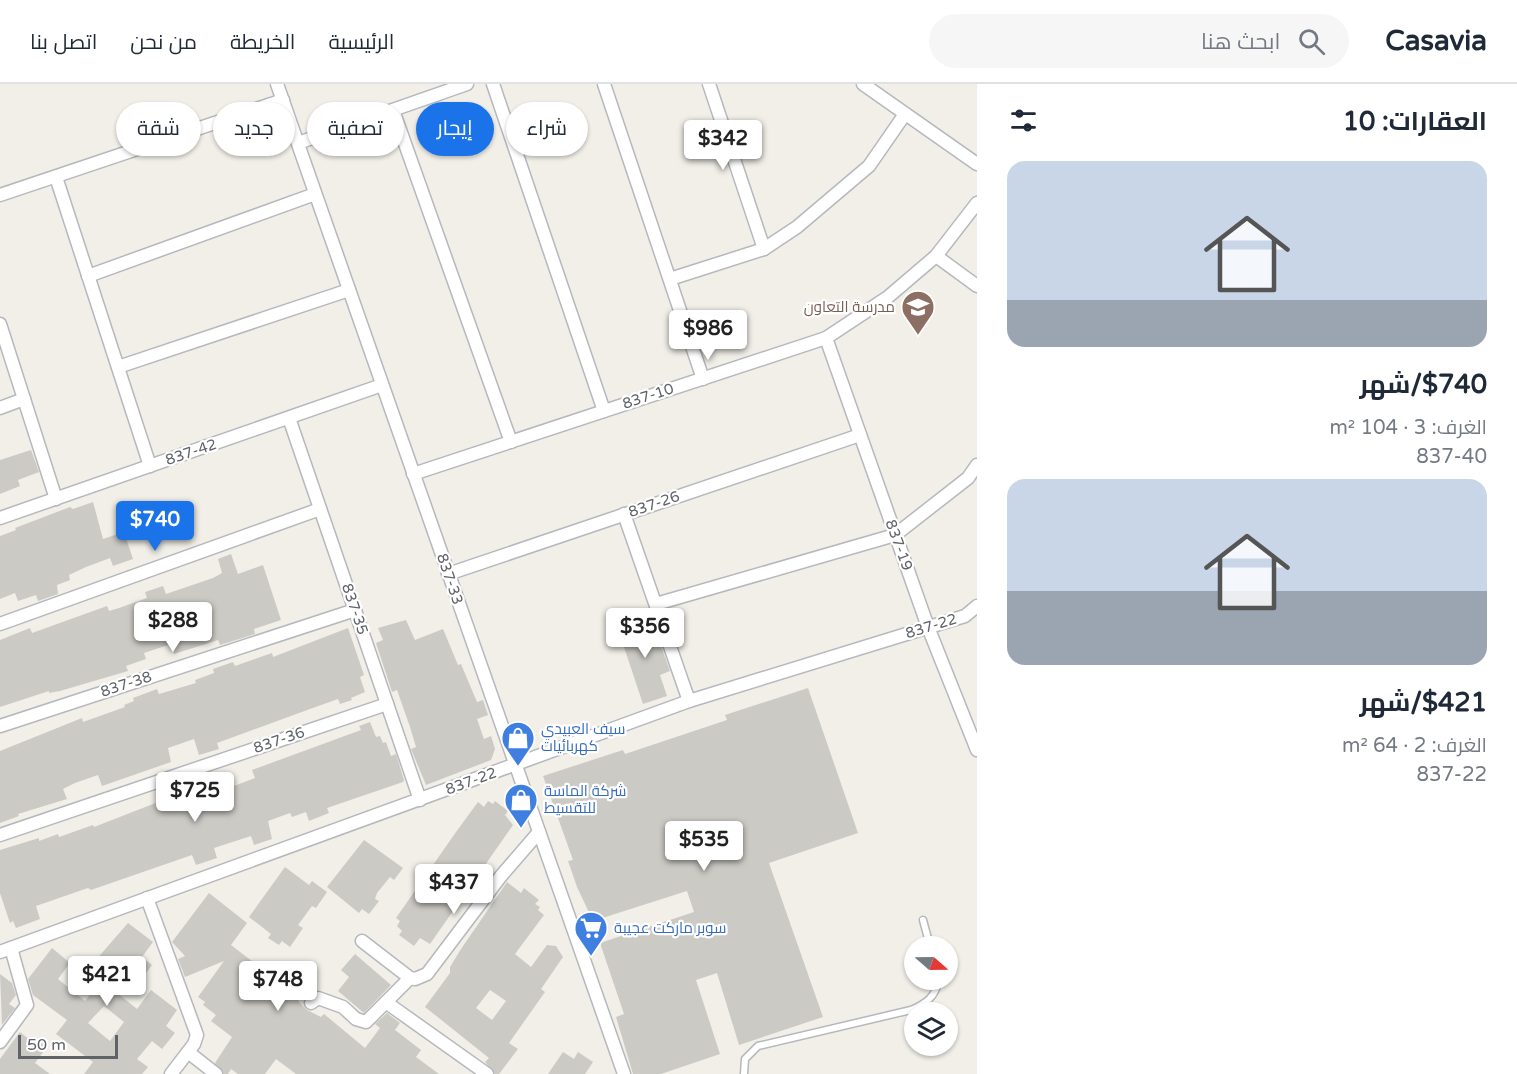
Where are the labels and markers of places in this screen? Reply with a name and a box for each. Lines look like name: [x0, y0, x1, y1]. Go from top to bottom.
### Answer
pin: $342: [687, 120, 759, 171]
school or university icon: مدرسة التعاون: [900, 289, 936, 336]
place label: مدرسة التعاون: [804, 298, 895, 317]
pin: $986: [672, 310, 744, 361]
pin: $740: [119, 501, 191, 552]
pin: $288: [137, 602, 209, 653]
pin: $356: [609, 608, 681, 659]
shop icon: سيف العبيدي كهربائيات: [500, 720, 536, 767]
place label: سيف العبيدي كهربائيات: [541, 720, 626, 756]
pin: $725: [159, 772, 231, 823]
shop icon: شركة الماسة للتقسيط: [503, 782, 539, 829]
place label: شركة الماسة للتقسيط: [544, 782, 626, 817]
pin: $535: [668, 821, 740, 872]
pin: $437: [418, 864, 490, 915]
supermarket icon: سوبر ماركت عجيبة: [573, 910, 609, 957]
place label: سوبر ماركت عجيبة: [614, 919, 726, 937]
pin: $421: [71, 956, 143, 1007]
pin: $748: [242, 961, 314, 1012]

